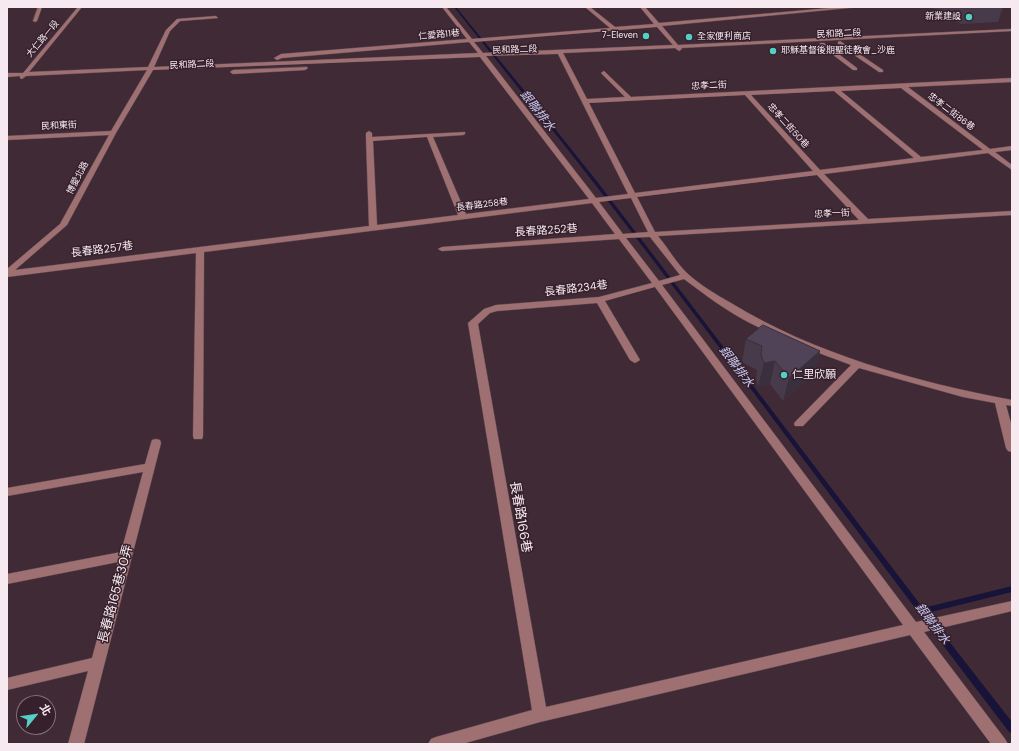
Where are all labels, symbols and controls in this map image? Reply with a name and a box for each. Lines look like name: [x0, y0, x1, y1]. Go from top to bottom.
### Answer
place label: 新業建設: [925, 12, 961, 22]
marker: 新業建設: [964, 12, 974, 22]
street label: 大仁路一段: [24, 18, 62, 60]
street label: 民和路二段: [816, 27, 862, 41]
street label: 仁愛路11巷: [418, 28, 460, 42]
place label: 7-Eleven: [602, 31, 638, 41]
marker: 7-Eleven: [641, 31, 651, 41]
marker: 全家便利商店: [684, 32, 694, 42]
place label: 全家便利商店: [697, 32, 751, 42]
street label: 民和路二段: [492, 44, 538, 56]
marker: 耶穌基督後期聖徒教會_沙鹿: [768, 46, 778, 56]
place label: 耶穌基督後期聖徒教會_沙鹿: [781, 46, 895, 56]
street label: 民和路二段: [169, 58, 215, 72]
street label: 忠孝二街: [691, 80, 727, 92]
water label: 銀聯排水: [517, 88, 557, 134]
street label: 忠孝二街86巷: [925, 91, 977, 133]
street label: 忠孝二街50巷: [765, 101, 811, 151]
street label: 民和東街: [41, 120, 77, 132]
street label: 博愛北路: [65, 160, 91, 196]
street label: 長春路258巷: [455, 196, 509, 214]
street label: 忠孝一街: [814, 208, 850, 220]
street label: 長春路252巷: [514, 222, 578, 240]
street label: 長春路257巷: [70, 240, 134, 260]
street label: 長春路234巷: [544, 279, 608, 299]
water label: 銀聯排水: [716, 343, 756, 391]
place label: 仁里欣願: [792, 368, 836, 382]
marker: 仁里欣願: [779, 370, 789, 380]
street label: 長春路166巷: [506, 480, 534, 554]
street label: 長春路165巷30弄: [95, 543, 137, 645]
water label: 銀聯排水: [912, 600, 952, 648]
north arrow: [16, 695, 56, 735]
text: 北: [37, 701, 54, 718]

